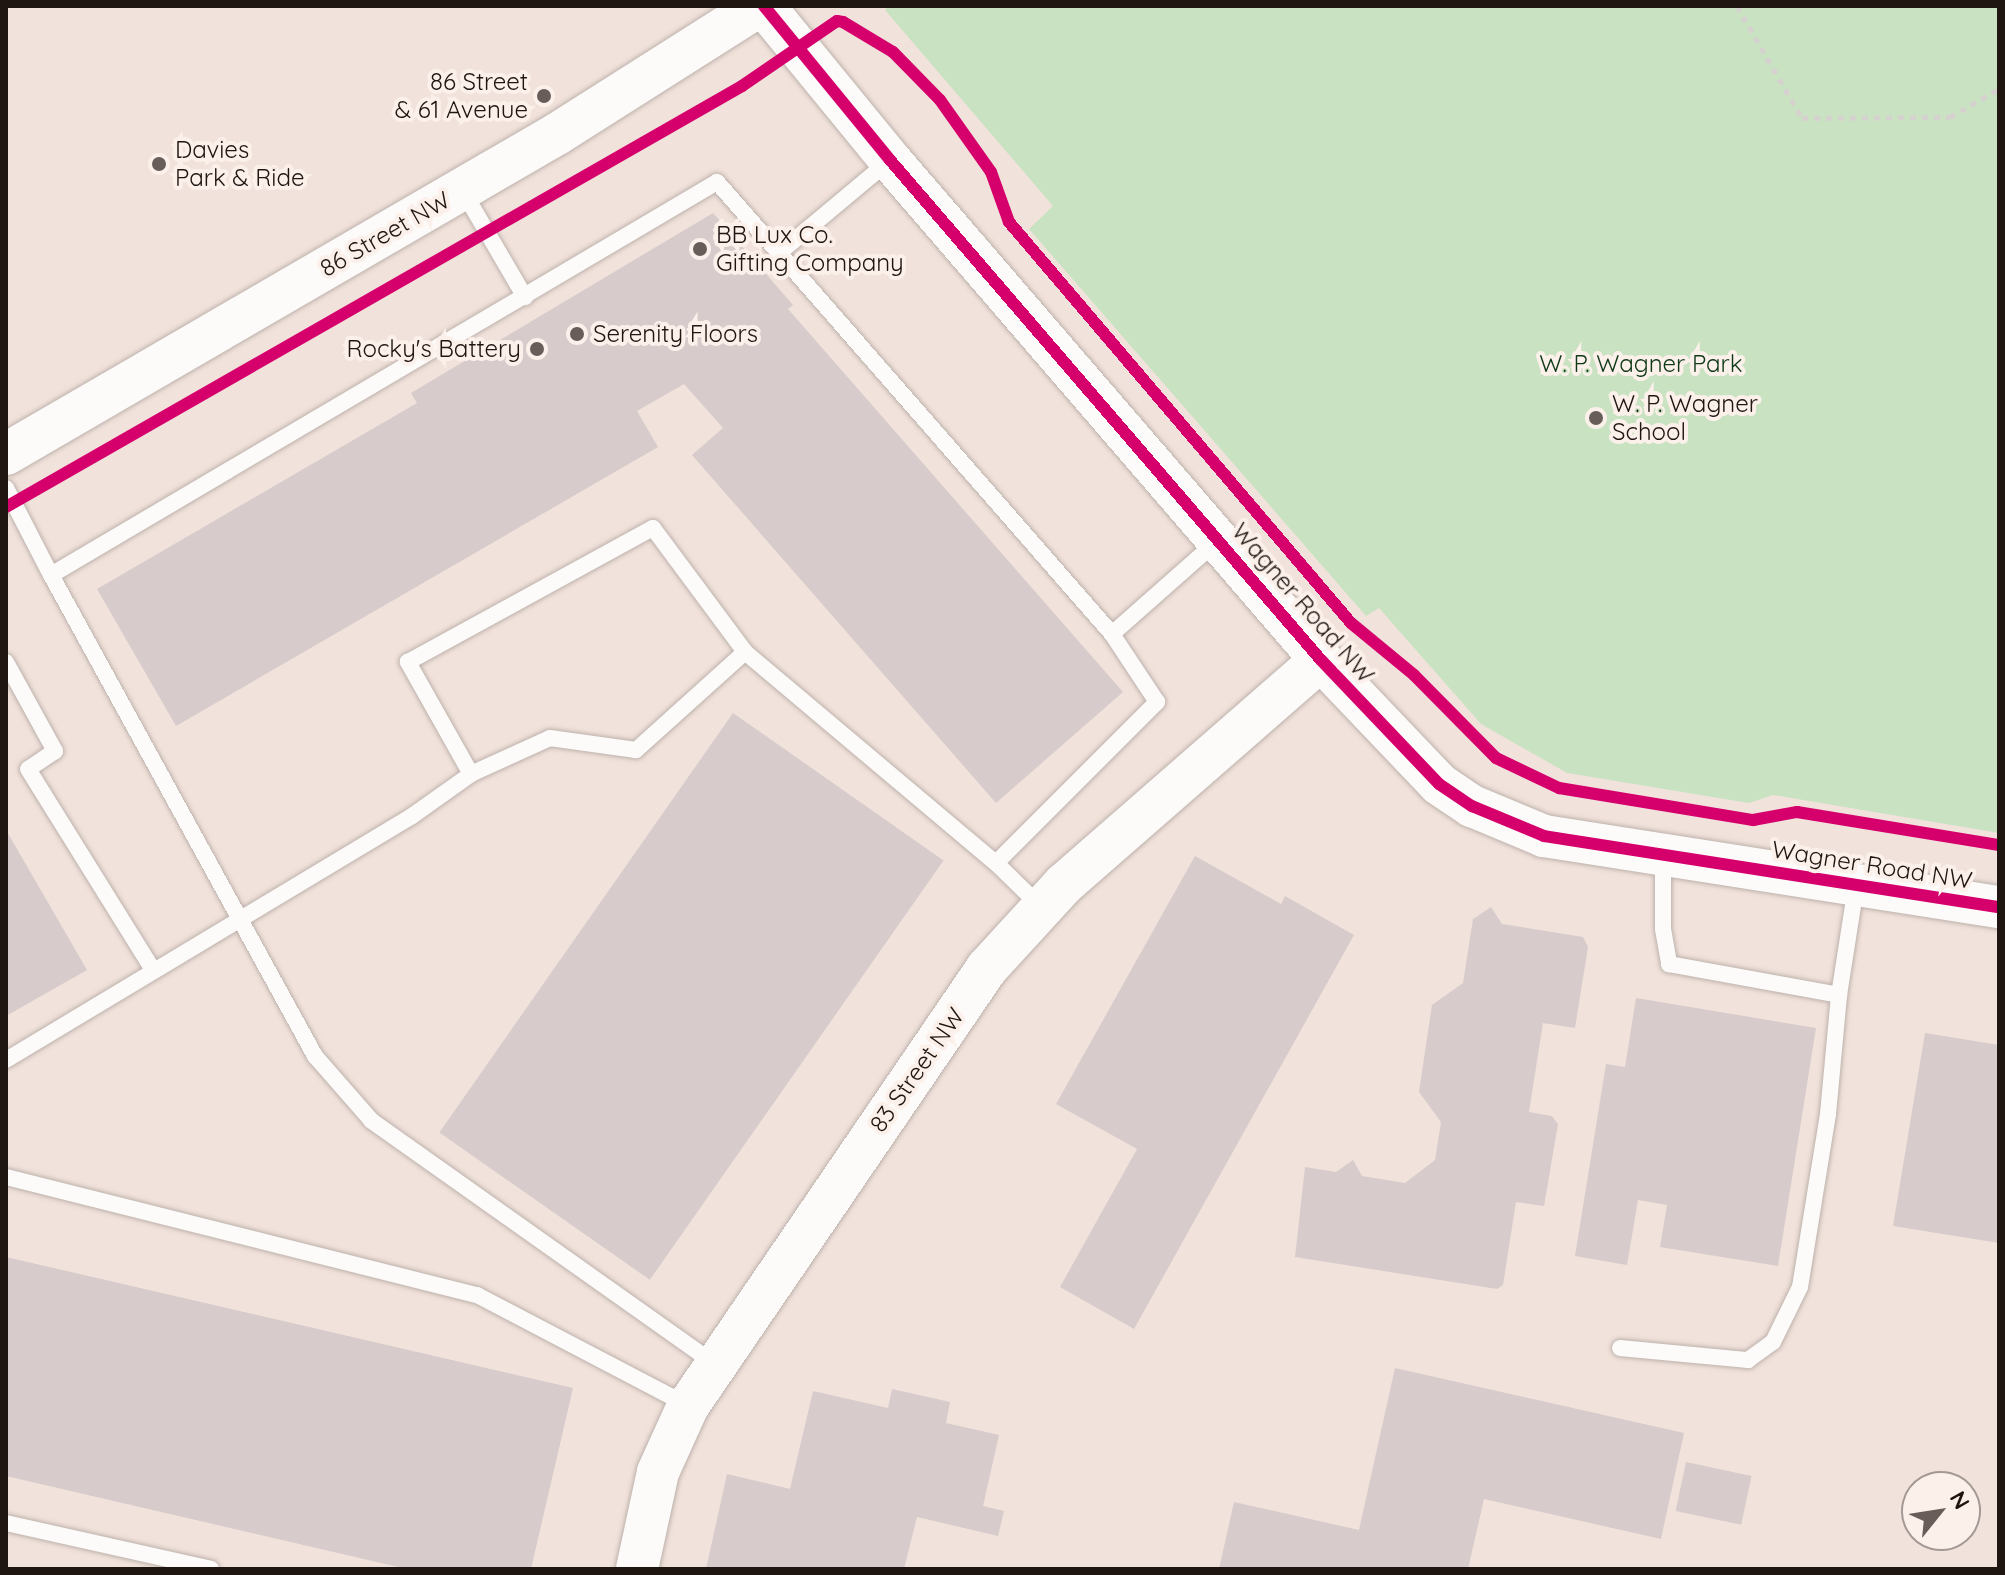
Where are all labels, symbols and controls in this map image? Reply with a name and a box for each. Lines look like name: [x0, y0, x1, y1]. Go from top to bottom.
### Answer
place label: 86 Street & 61 Avenue: [395, 68, 528, 124]
marker: 86 Street & 61 Avenue: [535, 87, 553, 105]
place label: Davies Park & Ride: [175, 136, 305, 192]
marker: Davies Park & Ride: [150, 155, 168, 173]
street label: 86 Street NW: [315, 185, 455, 283]
place label: BB Lux Co. Gifting Company: [716, 221, 904, 277]
marker: BB Lux Co. Gifting Company: [691, 240, 709, 258]
place label: Serenity Floors: [593, 320, 758, 348]
marker: Serenity Floors: [568, 325, 586, 343]
place label: Rocky's Battery: [346, 335, 521, 363]
marker: Rocky's Battery: [528, 340, 546, 358]
park label: W. P. Wagner Park: [1539, 350, 1743, 378]
place label: W. P. Wagner School: [1612, 390, 1758, 446]
marker: W. P. Wagner School: [1587, 409, 1605, 427]
street label: Wagner Road NW: [1226, 517, 1380, 689]
street label: Wagner Road NW: [1770, 835, 1974, 895]
street label: 83 Street NW: [864, 1002, 970, 1138]
north arrow: [1901, 1471, 1981, 1551]
text: N: [1944, 1486, 1976, 1514]

